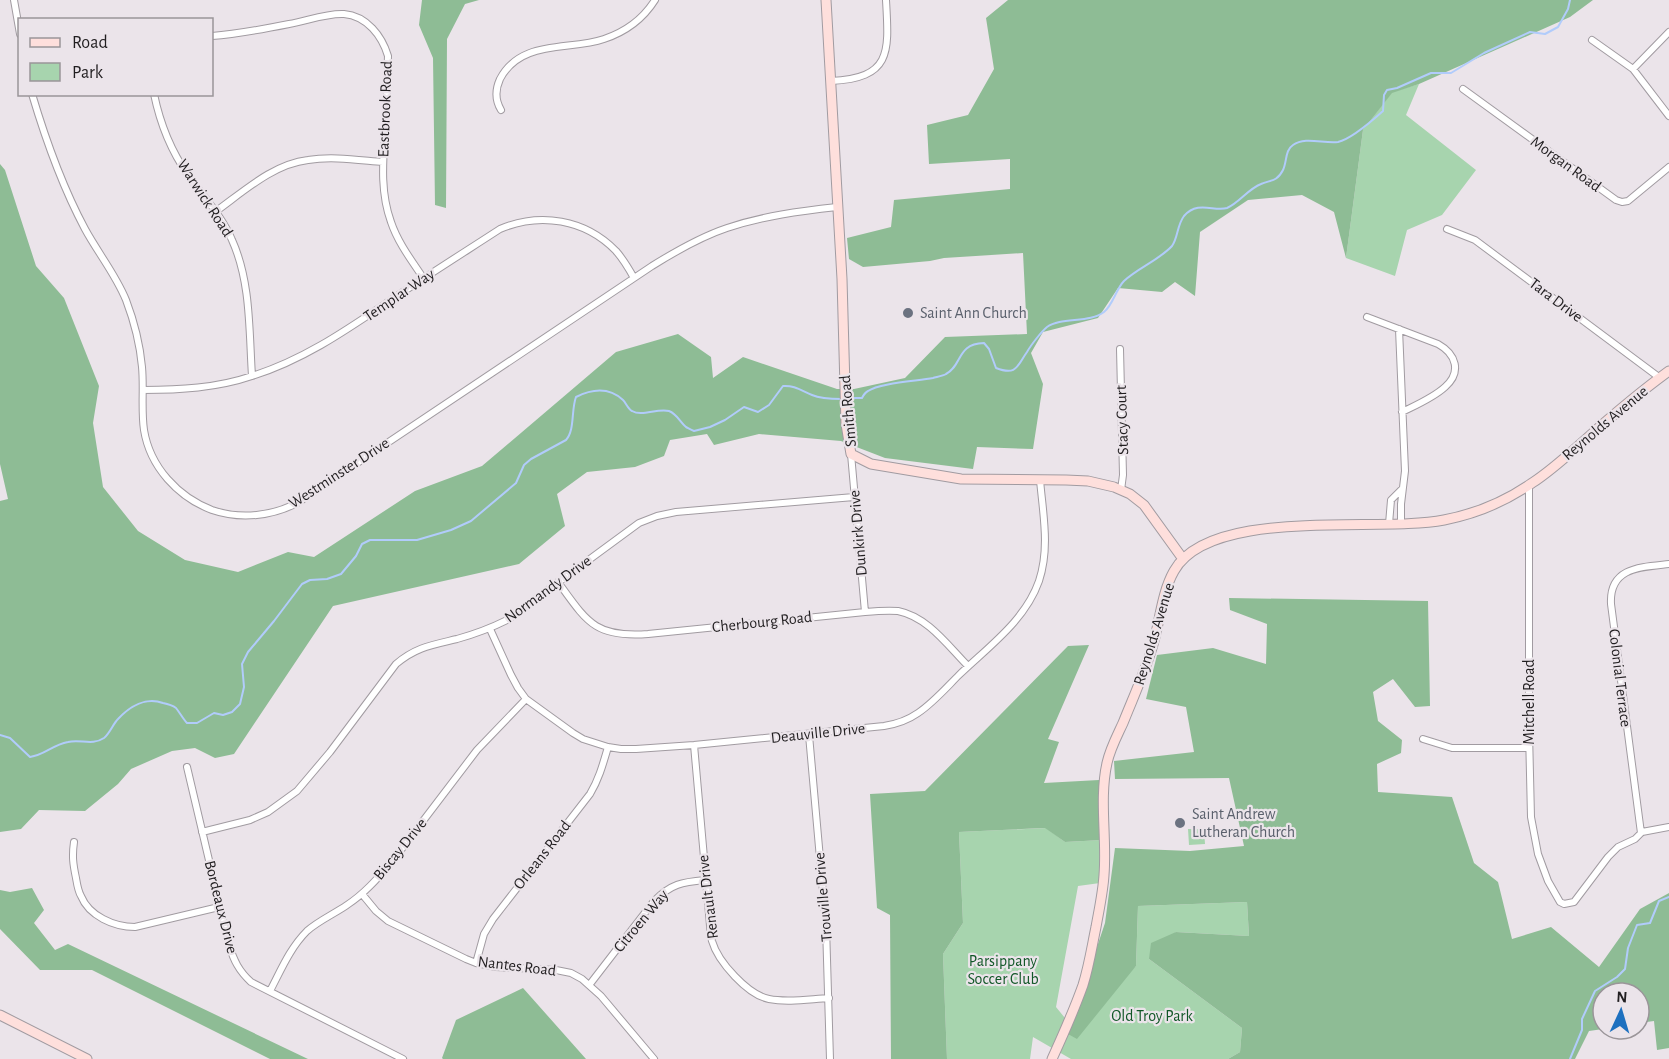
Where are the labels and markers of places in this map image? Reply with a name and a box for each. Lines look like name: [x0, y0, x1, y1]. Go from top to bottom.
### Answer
place label: Saint Ann Church: [920, 305, 1027, 321]
marker: Saint Ann Church: [901, 306, 915, 320]
place label: Saint Andrew Lutheran Church: [1192, 806, 1295, 840]
marker: Saint Andrew Lutheran Church: [1173, 816, 1187, 830]

